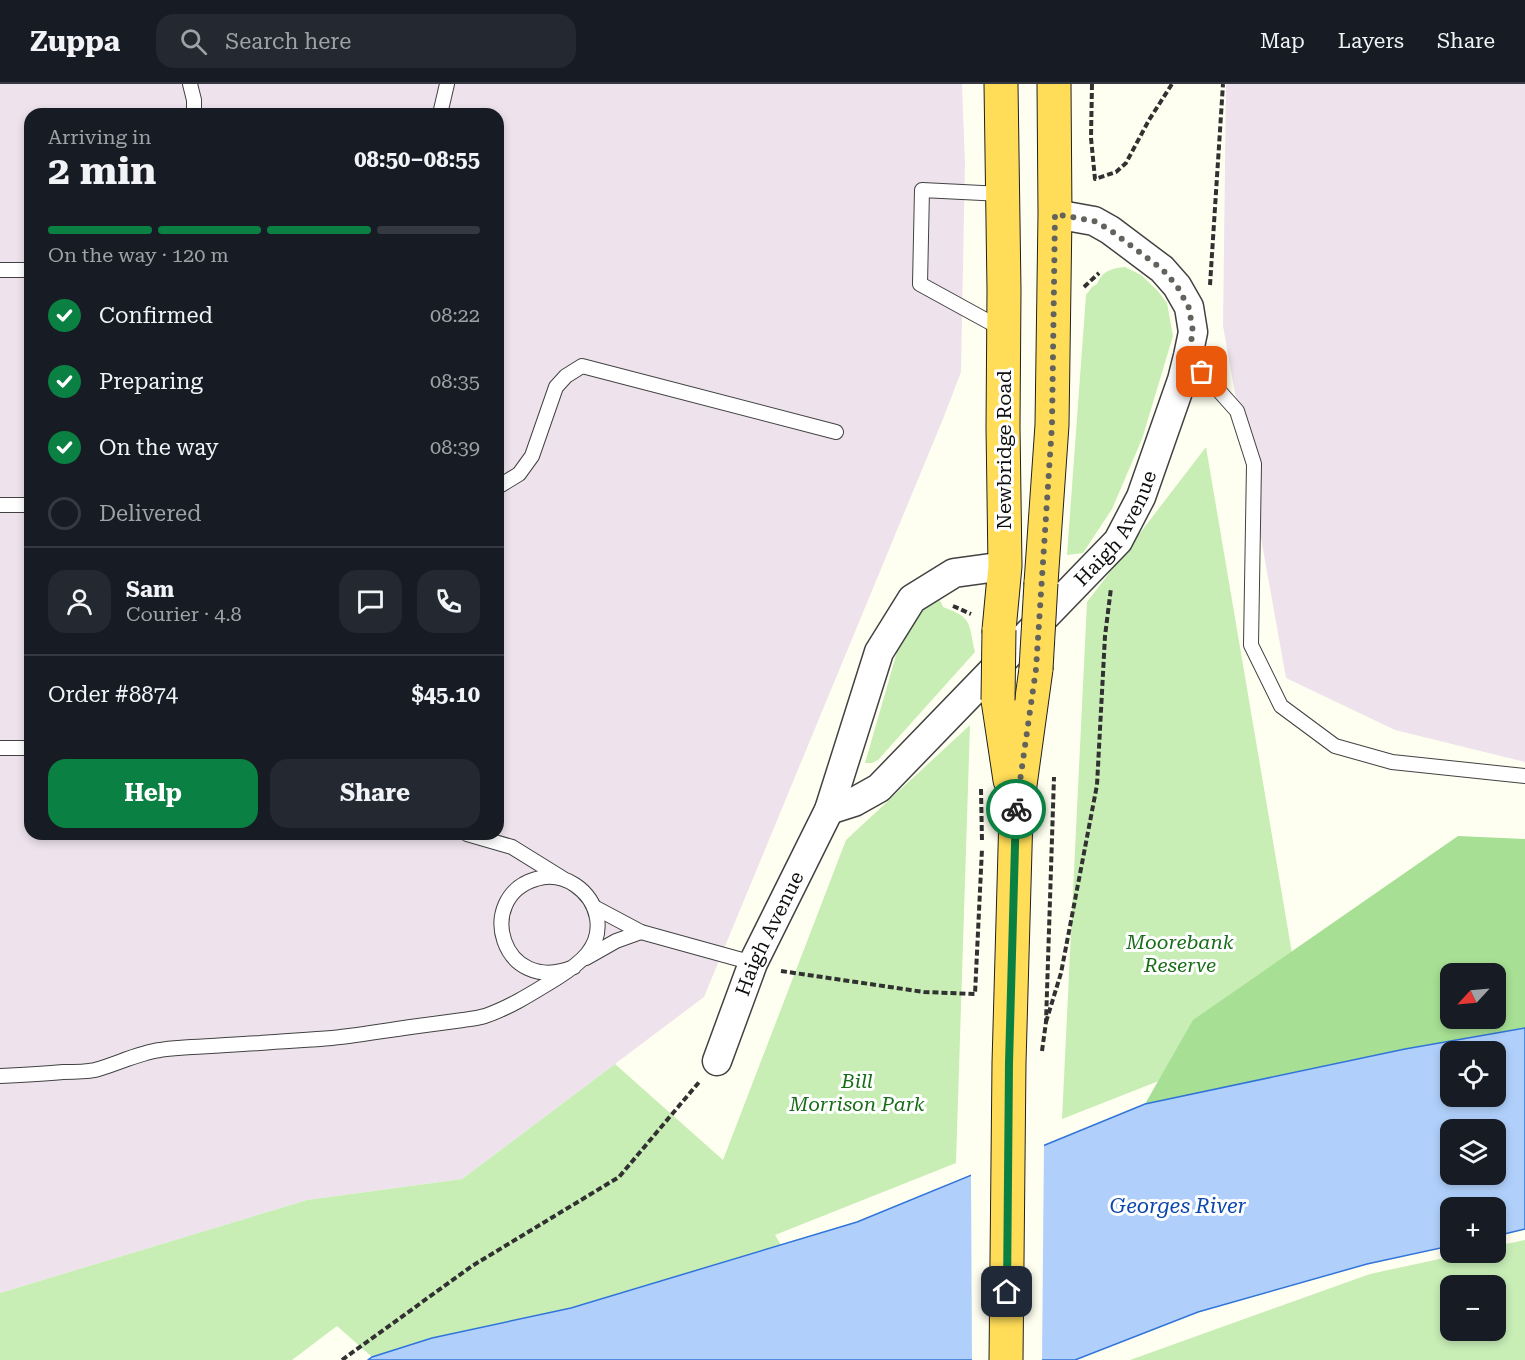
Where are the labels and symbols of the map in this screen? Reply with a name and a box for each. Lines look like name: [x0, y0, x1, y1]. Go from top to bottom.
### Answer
pin: [1176, 346, 1227, 397]
street label: Newbridge Road: [992, 370, 1016, 530]
street label: Haigh Avenue: [1069, 467, 1161, 591]
courier: [986, 779, 1046, 839]
street label: Haigh Avenue: [730, 867, 809, 999]
park label: Moorebank Reserve: [1125, 930, 1234, 977]
north arrow: [1440, 963, 1506, 1029]
park label: Bill Morrison Park: [788, 1069, 925, 1116]
water label: Georges River: [1110, 1194, 1247, 1218]
pin: [981, 1266, 1032, 1317]

